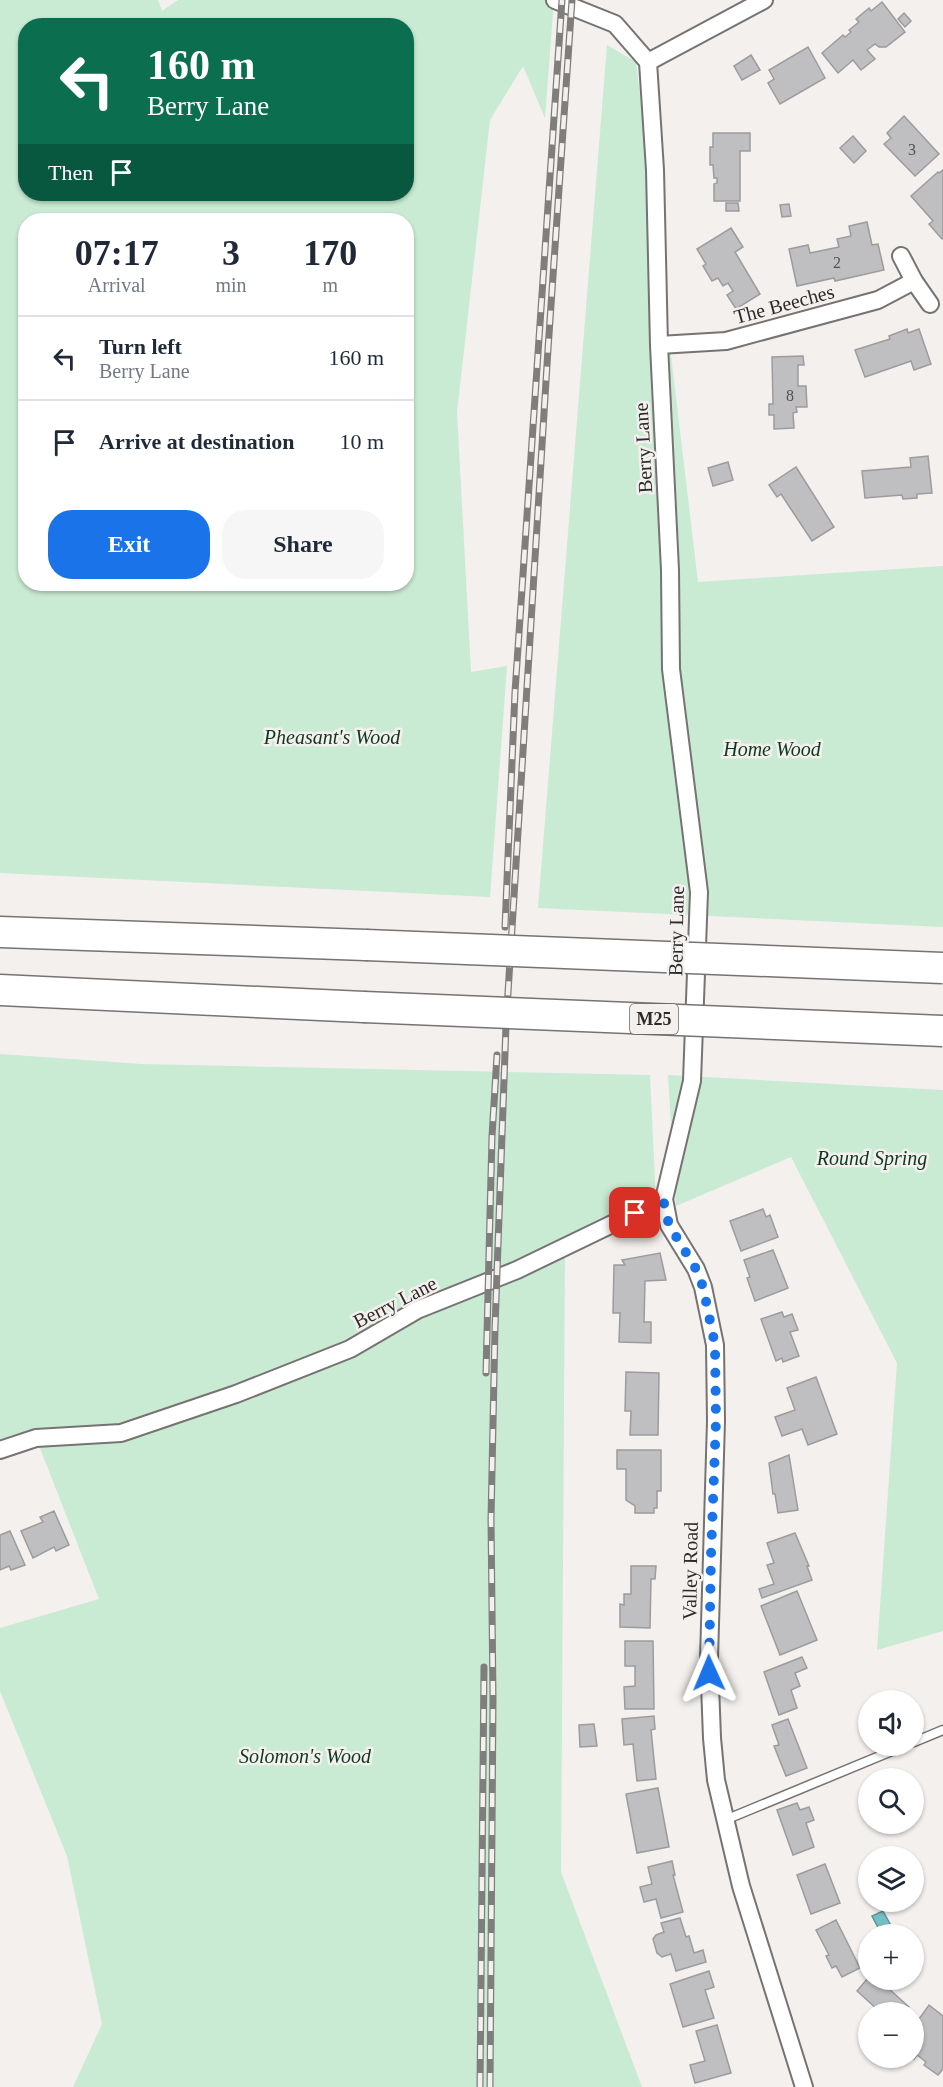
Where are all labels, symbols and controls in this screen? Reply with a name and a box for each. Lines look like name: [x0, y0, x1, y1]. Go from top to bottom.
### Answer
icon: left: [48, 42, 126, 120]
text: 160 m: [147, 42, 256, 88]
text: Berry Lane: [147, 91, 269, 121]
house number: 3: [908, 141, 916, 158]
icon: arrive: [105, 156, 138, 189]
text: Then: [48, 160, 93, 185]
text: 07:17: [75, 233, 159, 273]
text: 3: [222, 233, 240, 273]
text: 170: [303, 233, 357, 273]
house number: 2: [833, 254, 841, 271]
text: Arrival: [88, 274, 146, 296]
text: min: [215, 274, 247, 296]
text: m: [323, 274, 338, 296]
street label: The Beeches: [732, 280, 837, 328]
text: Turn left: [99, 334, 182, 359]
icon: left: [48, 342, 81, 375]
text: 160 m: [328, 345, 384, 370]
text: Berry Lane: [99, 360, 190, 382]
house number: 8: [786, 387, 794, 404]
street label: Berry Lane: [630, 402, 657, 494]
icon: arrive: [48, 426, 81, 459]
text: Arrive at destination: [99, 429, 295, 454]
text: 10 m: [339, 429, 384, 454]
button: Exit: [48, 510, 210, 579]
button: Share: [222, 510, 384, 579]
park label: Pheasant's Wood: [263, 726, 401, 748]
park label: Home Wood: [722, 738, 822, 760]
street label: Berry Lane: [664, 885, 689, 976]
road number: M25: [630, 1004, 678, 1034]
park label: Round Spring: [816, 1147, 927, 1170]
pin: [609, 1187, 660, 1238]
icon: arrive: [618, 1196, 651, 1229]
street label: Berry Lane: [350, 1272, 441, 1333]
street label: Valley Road: [678, 1522, 703, 1620]
position arrow: [677, 1641, 741, 1705]
map controls: [858, 1690, 924, 2068]
button: sound: [858, 1690, 924, 1756]
park label: Solomon's Wood: [239, 1745, 372, 1767]
button: search: [858, 1768, 924, 1834]
button: layers: [858, 1846, 924, 1912]
button: +: [858, 1924, 924, 1990]
button: −: [858, 2002, 924, 2068]

